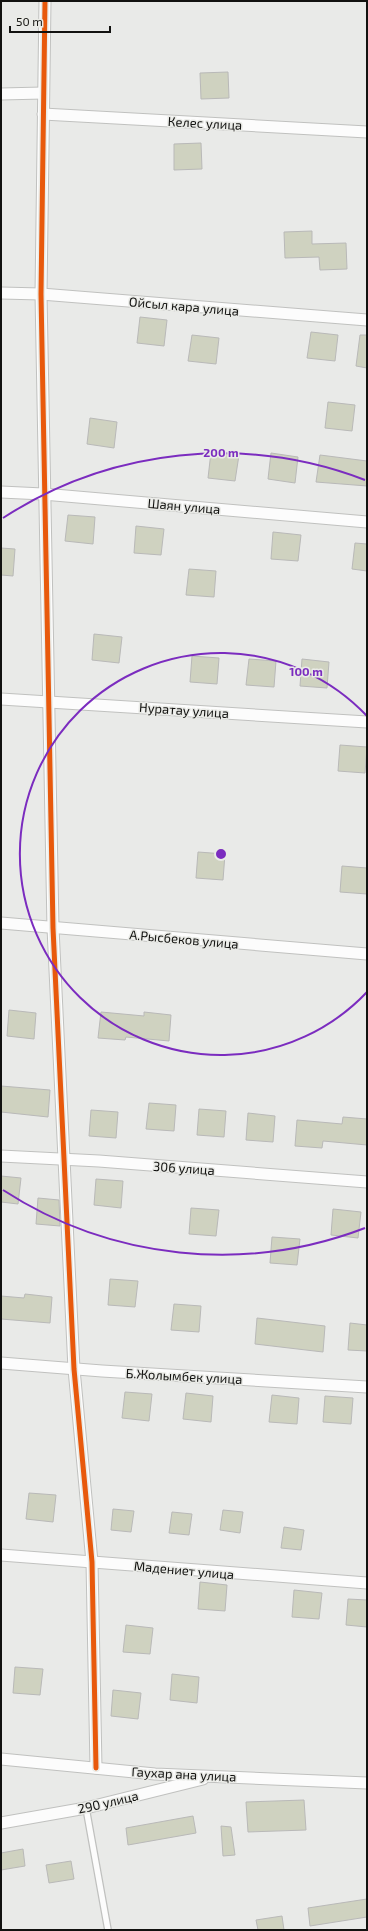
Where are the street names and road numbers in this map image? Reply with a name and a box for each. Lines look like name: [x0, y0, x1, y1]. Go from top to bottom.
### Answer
street label: Келес улица: [167, 113, 243, 133]
street label: Ойсыл кара улица: [128, 293, 240, 319]
street label: Шаян улица: [147, 495, 221, 517]
street label: Нуратау улица: [139, 699, 229, 721]
street label: А.Рысбеков улица: [129, 926, 239, 952]
street label: 306 улица: [153, 1158, 215, 1178]
street label: Б.Жолымбек улица: [125, 1365, 243, 1387]
street label: Мадениет улица: [133, 1558, 235, 1582]
street label: Гаухар ана улица: [131, 1763, 237, 1785]
street label: 290 улица: [76, 1787, 140, 1817]

